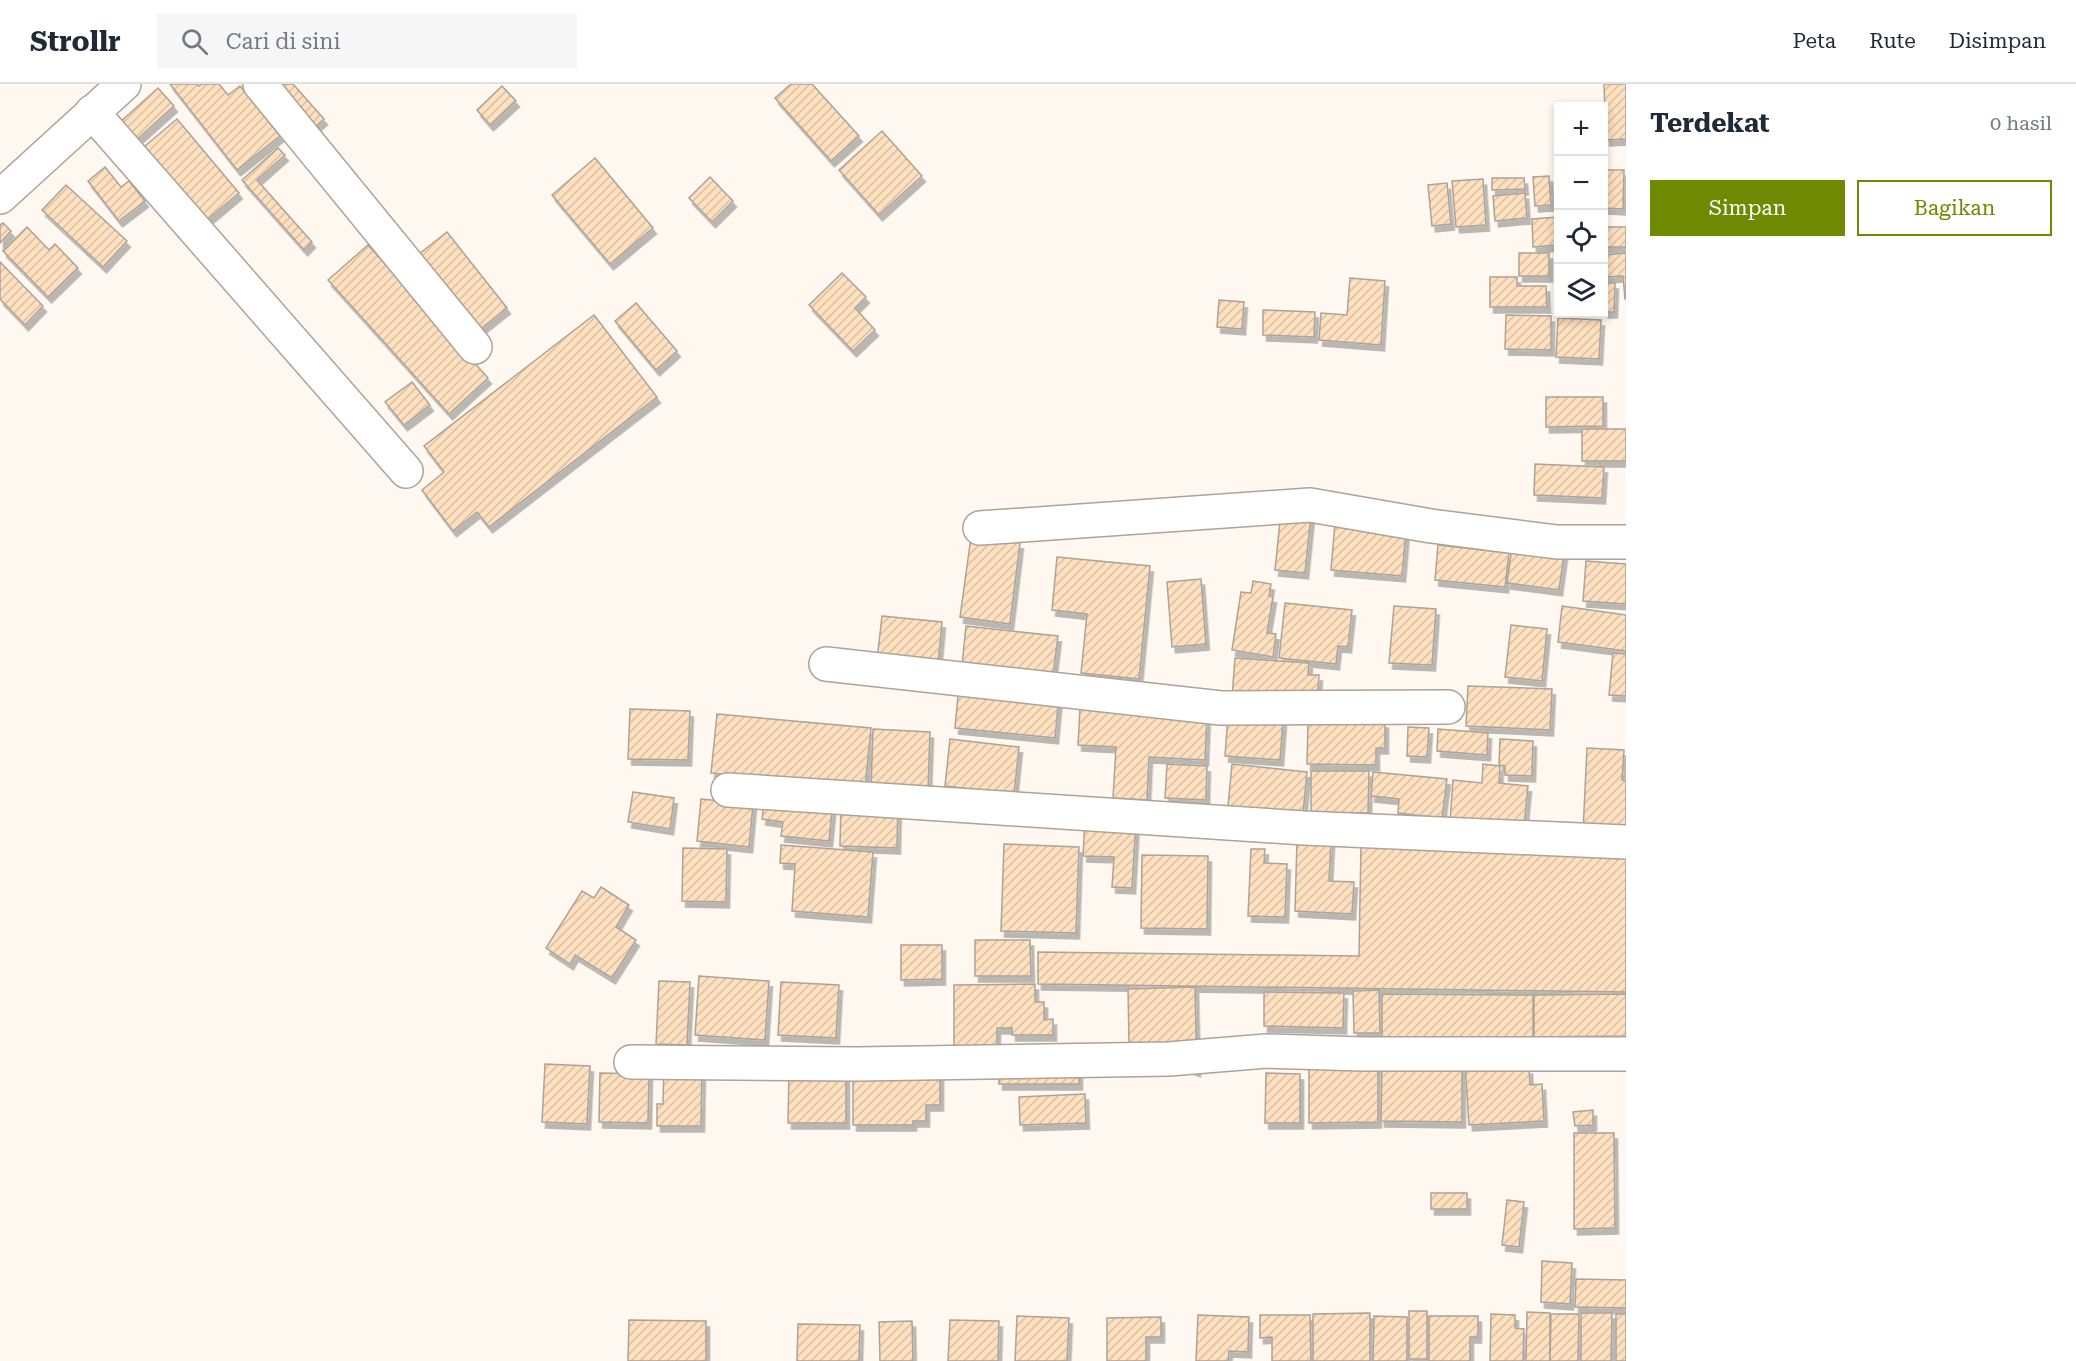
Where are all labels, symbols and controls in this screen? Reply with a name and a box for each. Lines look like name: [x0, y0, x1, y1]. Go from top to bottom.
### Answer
search box: [157, 14, 577, 68]
text: Strollr: [30, 25, 121, 58]
icon: search: [178, 25, 211, 58]
text: Cari di sini: [226, 29, 341, 54]
text: Peta: [1793, 29, 1836, 53]
text: Rute: [1869, 29, 1916, 53]
text: Disimpan: [1949, 29, 2046, 53]
map controls: [1554, 102, 1608, 318]
button: +: [1554, 102, 1608, 156]
text: Terdekat: [1650, 108, 1770, 138]
text: 0 hasil: [1990, 111, 2052, 135]
button: −: [1554, 156, 1608, 210]
button: Simpan: [1650, 180, 1845, 236]
button: Bagikan: [1857, 180, 2052, 236]
button: locate: [1554, 210, 1608, 264]
button: layers: [1554, 264, 1608, 318]

